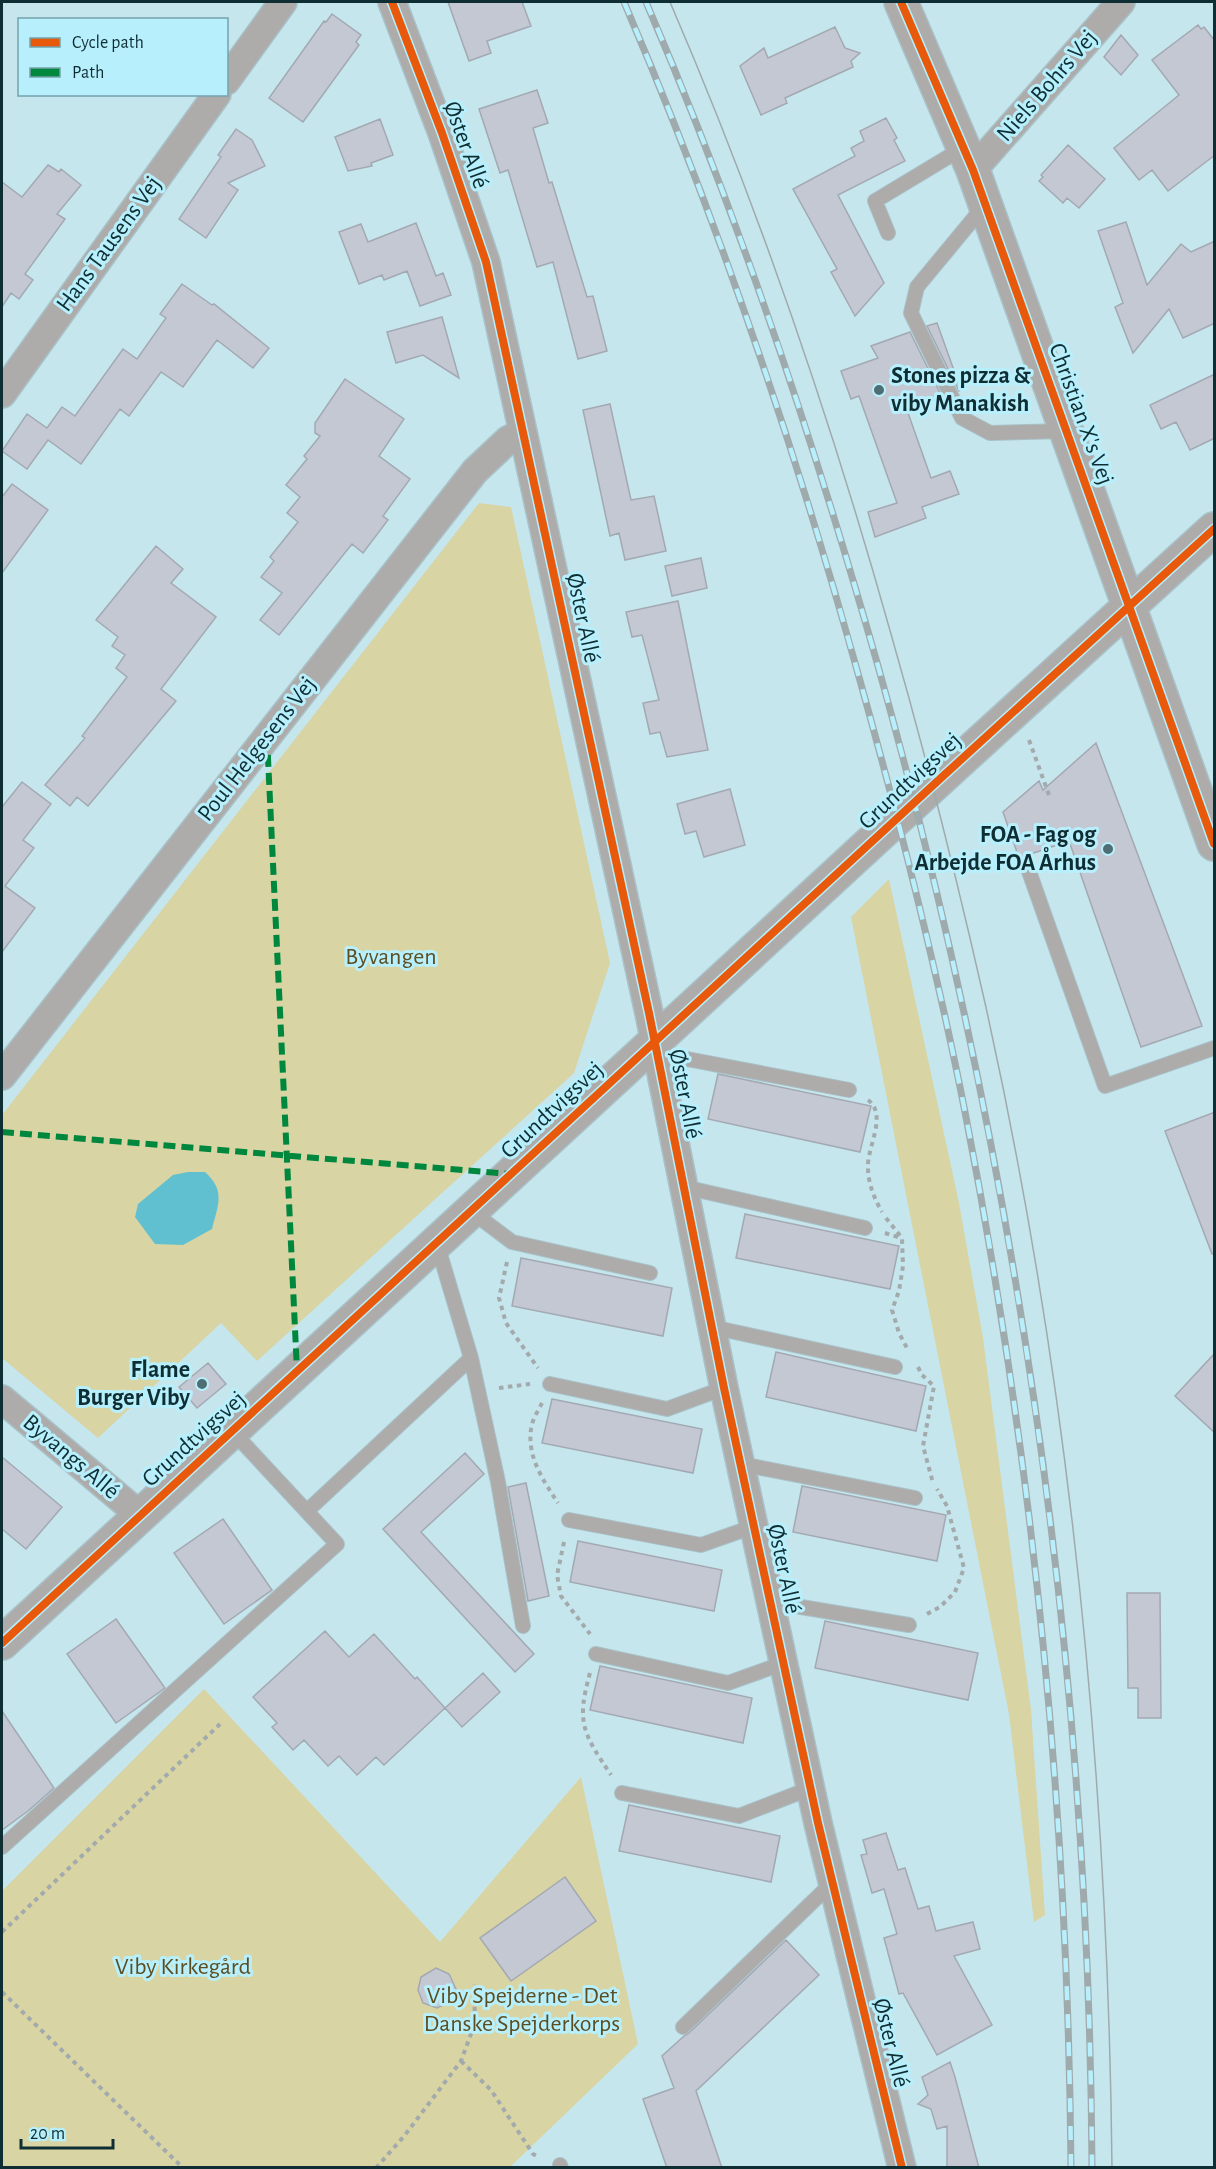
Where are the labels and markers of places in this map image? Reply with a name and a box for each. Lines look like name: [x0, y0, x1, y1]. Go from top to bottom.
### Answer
place label: Stones pizza & viby Manakish: [891, 364, 1031, 416]
marker: Stones pizza & viby Manakish: [872, 383, 886, 397]
place label: FOA - Fag og Arbejde FOA Århus: [914, 823, 1097, 875]
marker: FOA - Fag og Arbejde FOA Århus: [1101, 842, 1115, 856]
place label: Flame Burger Viby: [77, 1358, 190, 1410]
marker: Flame Burger Viby: [195, 1377, 209, 1391]

